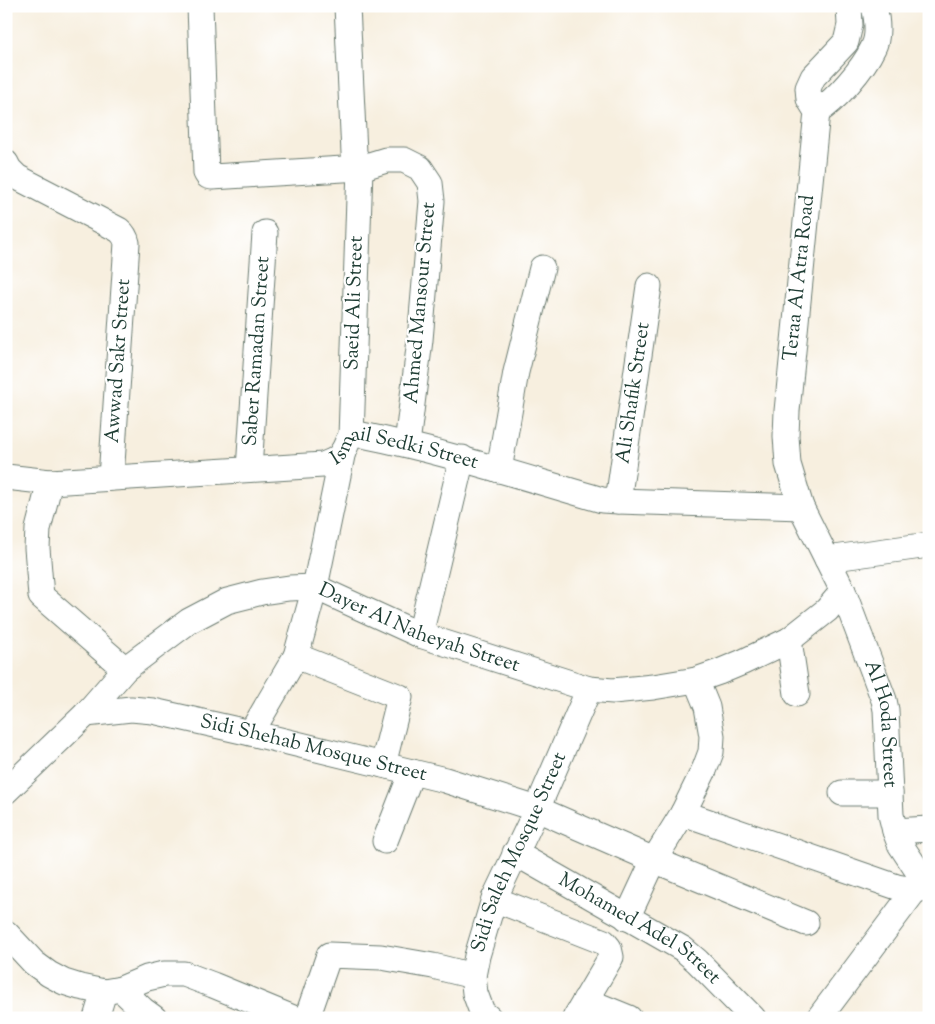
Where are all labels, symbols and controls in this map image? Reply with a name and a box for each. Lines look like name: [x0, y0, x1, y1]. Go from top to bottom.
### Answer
street label: Teraa Al Atra Road: [777, 194, 823, 362]
street label: Ahmed Mansour Street: [398, 201, 444, 405]
street label: Saeid Ali Street: [338, 235, 372, 371]
street label: Saber Ramadan Street: [236, 255, 278, 447]
street label: Awwad Sakr Street: [99, 278, 139, 444]
street label: Ali Shafik Street: [609, 320, 658, 466]
text: Ismail Sedki Street: [325, 420, 482, 477]
street label: Ismail Sedki Street: [325, 452, 487, 478]
street label: Dayer Al Naheyah Street: [313, 576, 523, 680]
street label: Al Hoda Street: [856, 656, 904, 788]
street label: Sidi Shehab Mosque Street: [197, 707, 430, 790]
street label: Sidi Saleh Mosque Street: [464, 748, 574, 956]
street label: Mohamed Adel Street: [553, 866, 727, 991]

